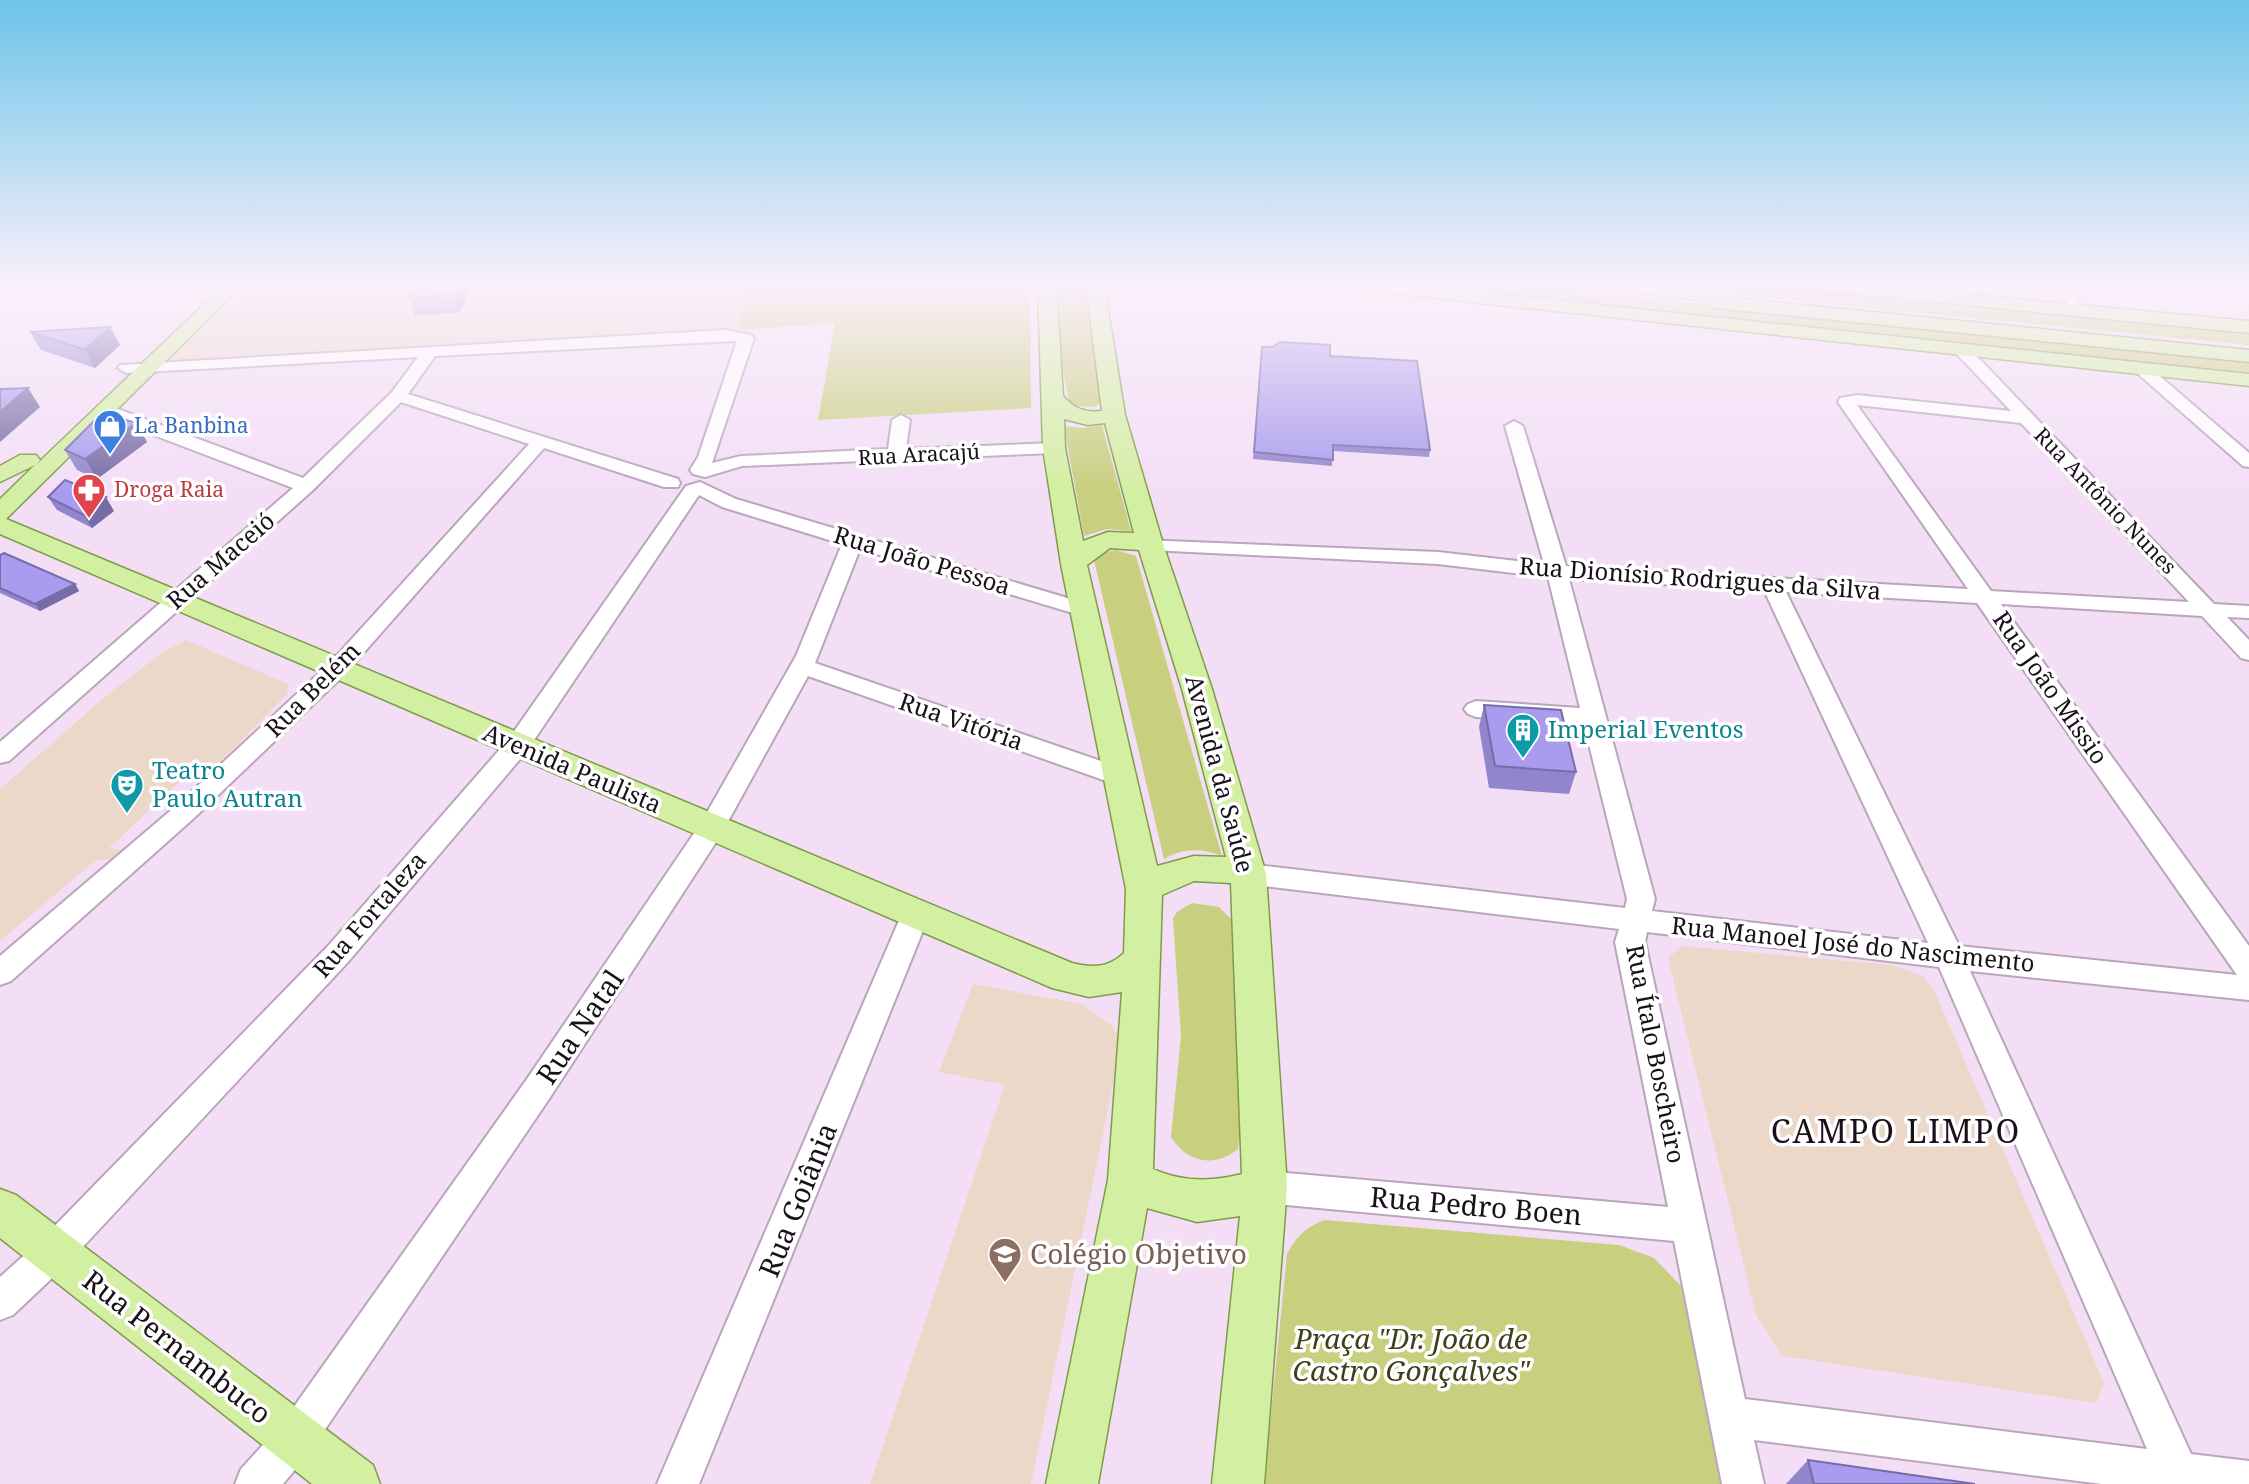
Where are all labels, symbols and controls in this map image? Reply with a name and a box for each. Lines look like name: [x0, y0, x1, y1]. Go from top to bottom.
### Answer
shop icon: La Banbina: [91, 407, 129, 456]
place label: La Banbina: [134, 411, 248, 439]
street label: Rua Antônio Nunes: [2028, 421, 2183, 580]
street label: Rua Aracajú: [857, 437, 981, 471]
pharmacy icon: Droga Raia: [70, 471, 108, 520]
place label: Droga Raia: [114, 475, 224, 503]
street label: Rua Maceió: [159, 504, 281, 616]
street label: Rua João Pessoa: [830, 517, 1015, 602]
street label: Rua Dionísio Rodrigues da Silva: [1518, 548, 1882, 607]
street label: Rua João Missio: [1986, 604, 2116, 770]
street label: Rua Belém: [257, 634, 367, 744]
street label: Avenida da Saúde: [1178, 671, 1263, 876]
street label: Rua Vitória: [895, 684, 1028, 757]
building icon: Imperial Eventos: [1504, 711, 1542, 760]
place label: Imperial Eventos: [1548, 712, 1744, 745]
street label: Avenida Paulista: [478, 715, 667, 820]
place label: Teatro Paulo Autran: [152, 753, 303, 814]
theatre icon: Teatro Paulo Autran: [108, 766, 146, 815]
street label: Rua Fortaleza: [305, 844, 433, 984]
street label: Rua Manoel José do Nascimento: [1670, 908, 2036, 979]
street label: Rua Ítalo Boscheiro: [1619, 942, 1694, 1166]
street label: Rua Natal: [527, 961, 632, 1091]
district label: CAMPO LIMPO: [1771, 1109, 2021, 1152]
street label: Rua Goiânia: [749, 1117, 845, 1282]
street label: Rua Pedro Boen: [1369, 1177, 1584, 1233]
place label: Colégio Objetivo: [1030, 1234, 1247, 1272]
school or university icon: Colégio Objetivo: [986, 1235, 1024, 1284]
street label: Rua Pernambuco: [76, 1261, 280, 1432]
park label: Praça "Dr. João de Castro Gonçalves": [1293, 1319, 1531, 1389]

